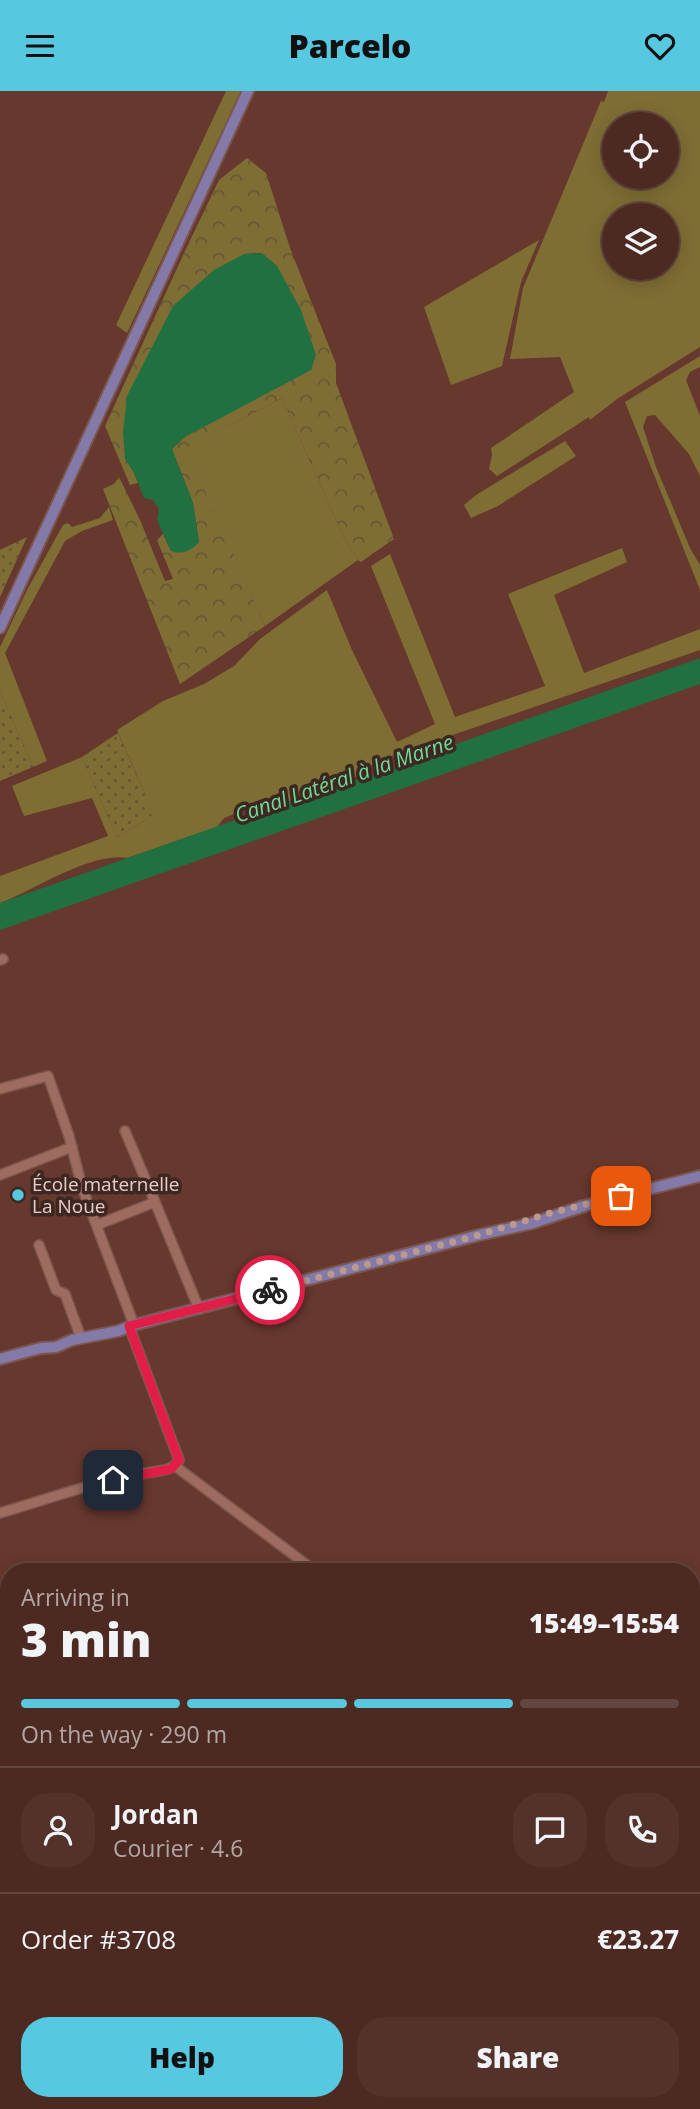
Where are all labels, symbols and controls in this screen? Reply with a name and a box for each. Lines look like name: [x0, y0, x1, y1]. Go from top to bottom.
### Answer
text: Parcelo: [289, 24, 411, 67]
icon: menu: [21, 27, 59, 65]
icon: heart: [641, 27, 679, 65]
map controls: [602, 112, 679, 280]
button: locate: [602, 112, 679, 189]
button: layers: [602, 203, 679, 280]
water label: Canal Latéral à la Marne: [231, 727, 457, 829]
pin: [591, 1166, 651, 1226]
place label: École maternelle La Noue: [32, 1171, 179, 1219]
icon: bag: [602, 1177, 640, 1215]
marker: École maternelle La Noue: [10, 1187, 26, 1203]
courier: [235, 1255, 305, 1325]
icon: bike: [251, 1271, 289, 1309]
pin: [83, 1450, 143, 1510]
icon: home: [94, 1461, 132, 1499]
text: Arriving in: [21, 1581, 130, 1613]
text: 15:49–15:54: [529, 1605, 679, 1641]
text: 3 min: [21, 1608, 152, 1670]
text: On the way · 290 m: [21, 1718, 227, 1750]
button: person: [21, 1793, 95, 1867]
button: chat: [513, 1793, 587, 1867]
button: phone: [605, 1793, 679, 1867]
text: Jordan: [113, 1796, 199, 1832]
text: Courier · 4.6: [113, 1832, 243, 1864]
text: Order #3708: [21, 1921, 176, 1957]
text: €23.27: [597, 1921, 679, 1957]
button: Help: [21, 2017, 343, 2097]
button: Share: [357, 2017, 679, 2097]

